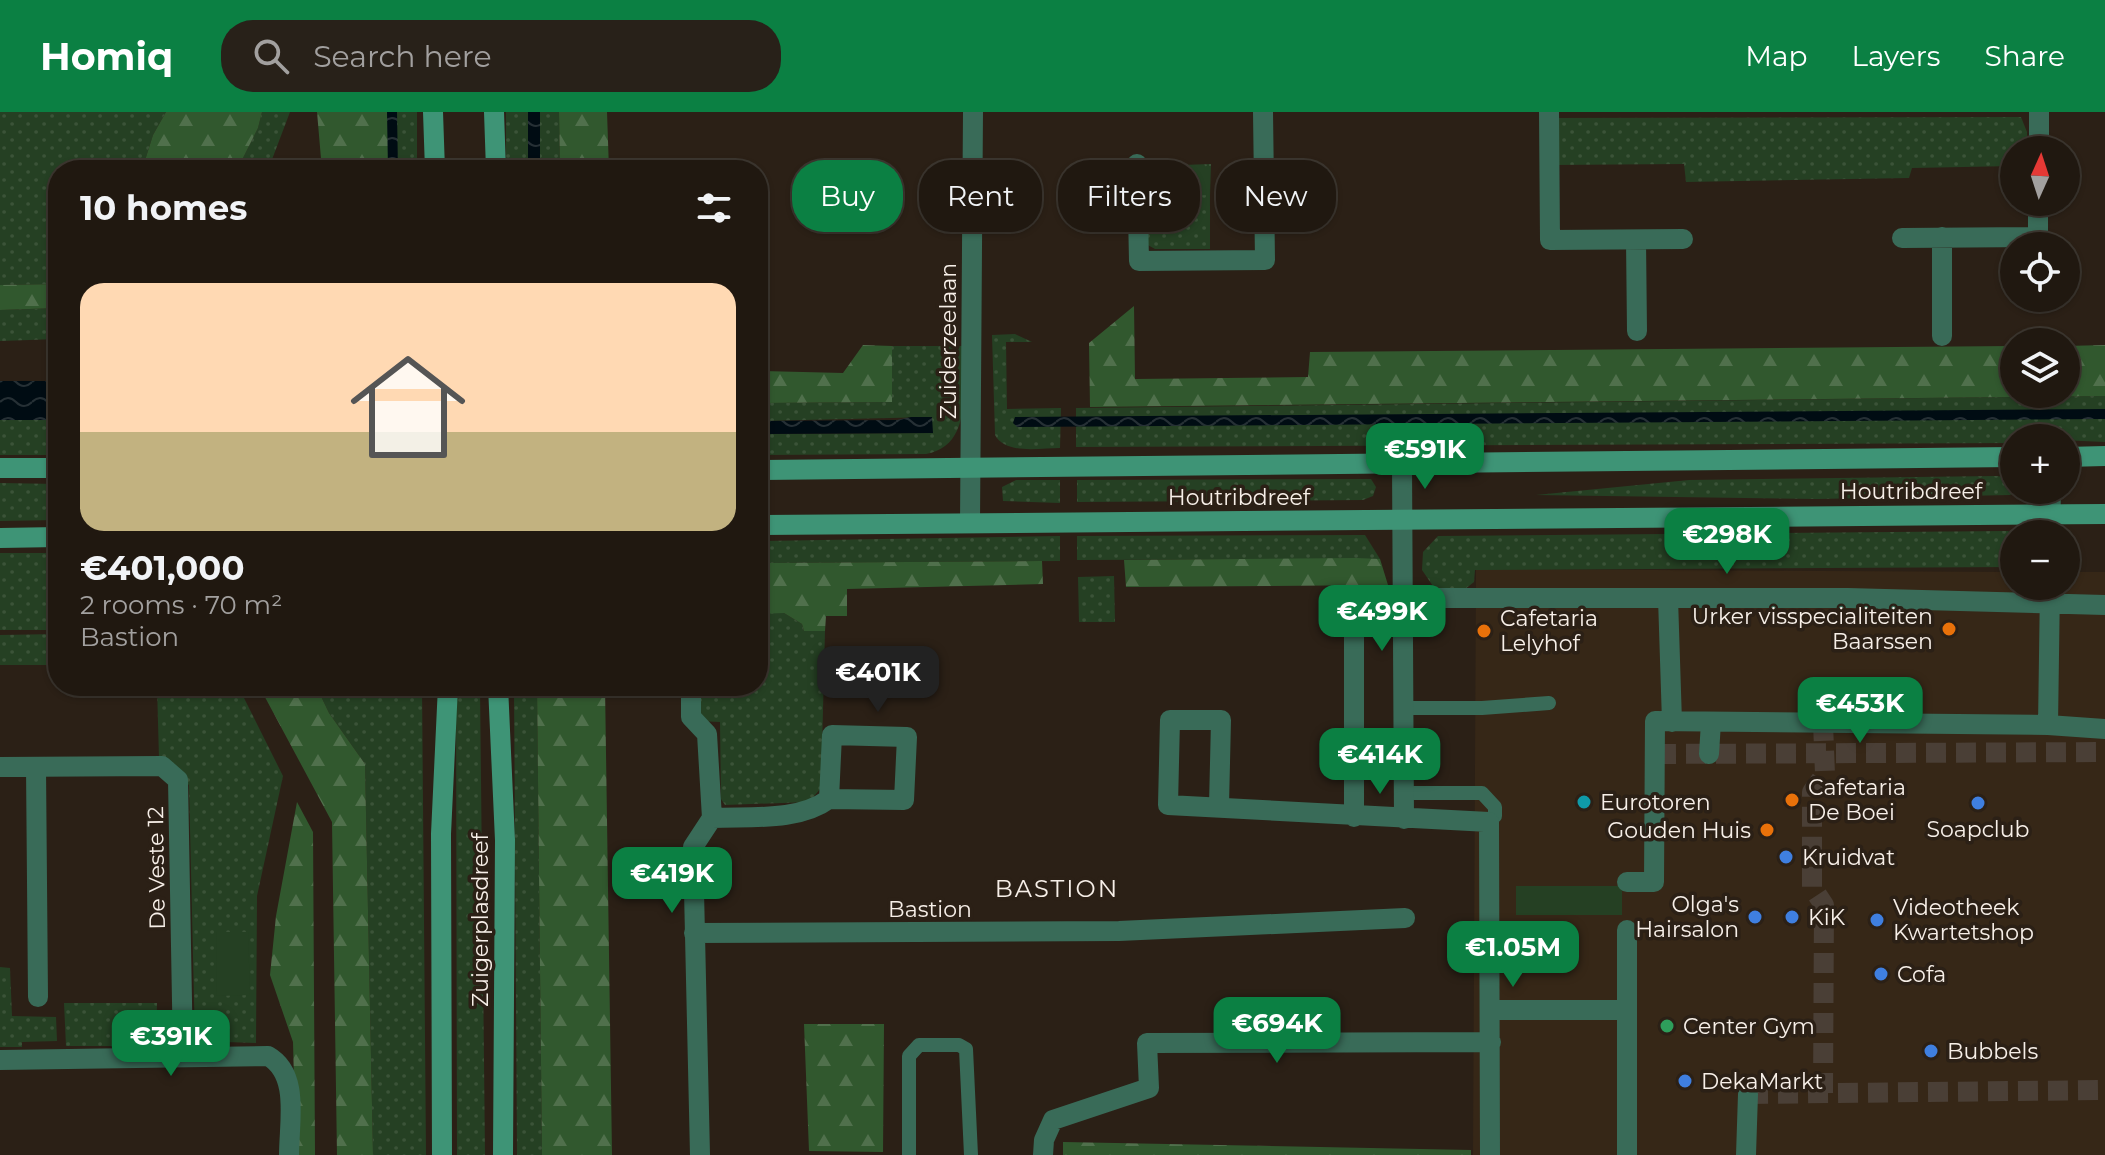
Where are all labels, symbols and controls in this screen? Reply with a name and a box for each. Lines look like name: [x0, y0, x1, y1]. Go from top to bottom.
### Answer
search box: [221, 20, 781, 92]
text: Homiq: [40, 33, 173, 80]
icon: search: [249, 34, 293, 78]
text: Search here: [313, 38, 492, 75]
text: Map: [1745, 39, 1808, 73]
text: Layers: [1852, 39, 1941, 73]
text: Share: [1985, 39, 2065, 73]
north arrow: [2000, 136, 2080, 216]
map controls: [2000, 136, 2080, 600]
chip: Buy: [792, 160, 903, 232]
chip: Rent: [919, 160, 1042, 232]
chip: Filters: [1058, 160, 1200, 232]
chip: New: [1216, 160, 1336, 232]
icon: filters: [692, 186, 736, 230]
text: 10 homes: [80, 187, 247, 229]
button: locate: [2000, 232, 2080, 312]
street label: Zuiderzeelaan: [935, 263, 962, 419]
button: layers: [2000, 328, 2080, 408]
icon: home: [336, 335, 480, 479]
pin: €591K: [1369, 423, 1481, 491]
button: +: [2000, 424, 2080, 504]
text: €591K: [1384, 433, 1466, 465]
street label: Houtribdreef: [1840, 478, 1984, 505]
street label: Houtribdreef: [1168, 484, 1312, 511]
pin: €298K: [1671, 508, 1783, 576]
text: €298K: [1682, 518, 1772, 550]
button: −: [2000, 520, 2080, 600]
text: €401,000: [80, 547, 245, 589]
pin: €499K: [1326, 585, 1438, 653]
text: 2 rooms · 70 m²: [80, 589, 282, 621]
text: €499K: [1337, 595, 1427, 627]
place label: Urker visspecialiteiten Baarssen: [1692, 603, 1933, 655]
place label: Cafetaria Lelyhof: [1500, 605, 1598, 657]
marker: Urker visspecialiteiten Baarssen: [1940, 620, 1958, 638]
text: Bastion: [80, 621, 179, 653]
marker: Cafetaria Lelyhof: [1475, 622, 1493, 640]
pin: €401K: [822, 646, 934, 714]
text: €401K: [835, 656, 921, 688]
pin: €453K: [1804, 677, 1916, 745]
text: €453K: [1816, 687, 1904, 719]
pin: €414K: [1324, 728, 1436, 796]
text: €414K: [1337, 738, 1423, 770]
place label: Cafetaria De Boei: [1808, 774, 1906, 826]
place label: Eurotoren: [1600, 789, 1711, 816]
marker: Cafetaria De Boei: [1783, 791, 1801, 809]
marker: Eurotoren: [1575, 793, 1593, 811]
marker: Soapclub: [1969, 794, 1987, 812]
street label: De Veste 12: [142, 806, 171, 930]
place label: Soapclub: [1927, 816, 2029, 843]
place label: Gouden Huis: [1607, 817, 1751, 844]
marker: Gouden Huis: [1758, 821, 1776, 839]
street label: Zuigerplasdreef: [467, 832, 494, 1007]
place label: Kruidvat: [1802, 844, 1895, 871]
pin: €419K: [616, 847, 728, 915]
marker: Kruidvat: [1777, 848, 1795, 866]
text: €419K: [630, 857, 714, 889]
district label: BASTION: [995, 874, 1119, 903]
place label: Olga's Hairsalon: [1635, 891, 1739, 943]
place label: Videotheek Kwartetshop: [1893, 894, 2034, 946]
street label: Bastion: [888, 896, 972, 923]
place label: KiK: [1808, 904, 1846, 931]
marker: Olga's Hairsalon: [1746, 908, 1764, 926]
marker: KiK: [1783, 908, 1801, 926]
marker: Videotheek Kwartetshop: [1868, 911, 1886, 929]
pin: €1.05M: [1448, 921, 1578, 989]
text: €1.05M: [1465, 931, 1561, 963]
place label: Cofa: [1897, 961, 1946, 988]
marker: Cofa: [1872, 965, 1890, 983]
pin: €694K: [1221, 997, 1333, 1065]
text: €694K: [1232, 1007, 1322, 1039]
pin: €391K: [115, 1010, 227, 1078]
place label: Center Gym: [1683, 1013, 1815, 1040]
marker: Center Gym: [1658, 1017, 1676, 1035]
text: €391K: [130, 1020, 212, 1052]
place label: Bubbels: [1947, 1038, 2038, 1065]
marker: Bubbels: [1922, 1042, 1940, 1060]
place label: DekaMarkt: [1701, 1068, 1823, 1095]
marker: DekaMarkt: [1676, 1072, 1694, 1090]

